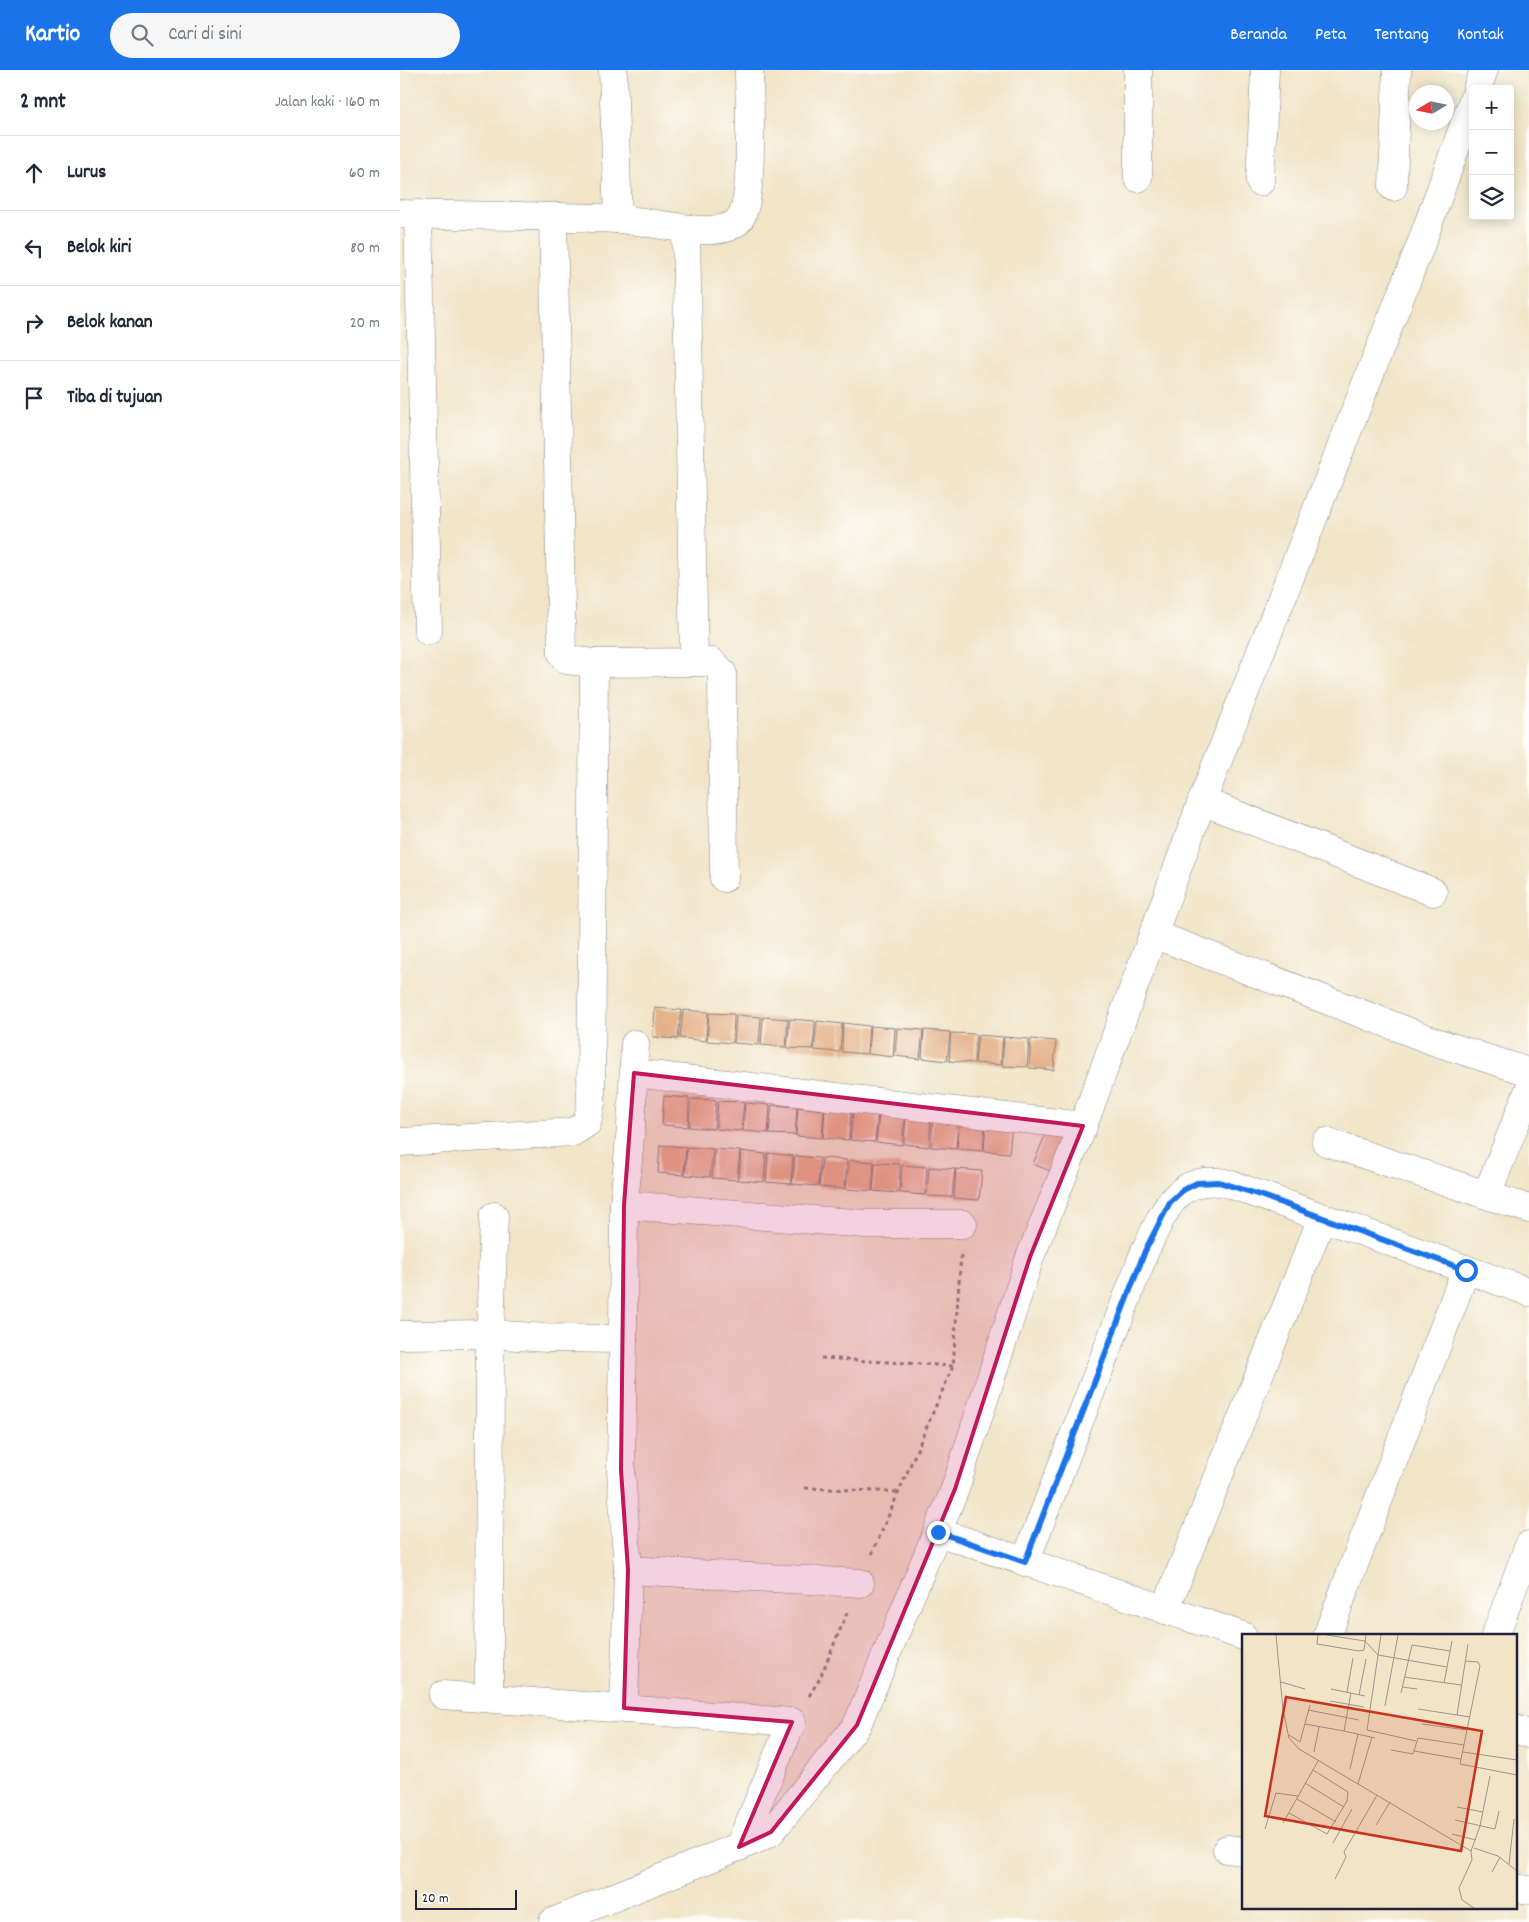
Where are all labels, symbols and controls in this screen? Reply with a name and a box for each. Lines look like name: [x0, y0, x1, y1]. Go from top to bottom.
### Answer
search box: [110, 13, 460, 58]
text: Kartio: [25, 18, 80, 52]
icon: search: [128, 21, 156, 49]
text: Cari di sini: [168, 22, 242, 49]
text: Beranda: [1230, 23, 1287, 48]
text: Peta: [1315, 23, 1346, 48]
text: Tentang: [1374, 23, 1429, 48]
text: Kontak: [1457, 23, 1504, 48]
north arrow: [1409, 85, 1454, 130]
map controls: [1469, 85, 1514, 220]
button: +: [1469, 85, 1514, 130]
text: 2 mnt: [20, 88, 66, 118]
text: Jalan kaki · 160 m: [275, 91, 380, 114]
button: −: [1469, 130, 1514, 175]
icon: ahead: [20, 159, 48, 187]
text: Lurus: [67, 160, 106, 187]
text: 60 m: [349, 162, 380, 185]
button: layers: [1469, 175, 1514, 220]
icon: left: [20, 234, 48, 262]
text: Belok kiri: [67, 235, 131, 262]
text: 80 m: [350, 237, 380, 260]
icon: right: [20, 309, 48, 337]
text: Belok kanan: [67, 310, 153, 337]
text: 20 m: [350, 312, 380, 335]
icon: arrive: [20, 384, 48, 412]
text: Tiba di tujuan: [67, 385, 162, 412]
route start: [1455, 1259, 1478, 1282]
route end: [927, 1521, 950, 1544]
inset map: [1242, 1634, 1516, 1910]
scale bar: [415, 1887, 518, 1910]
text: 20 m: [422, 1889, 449, 1909]

